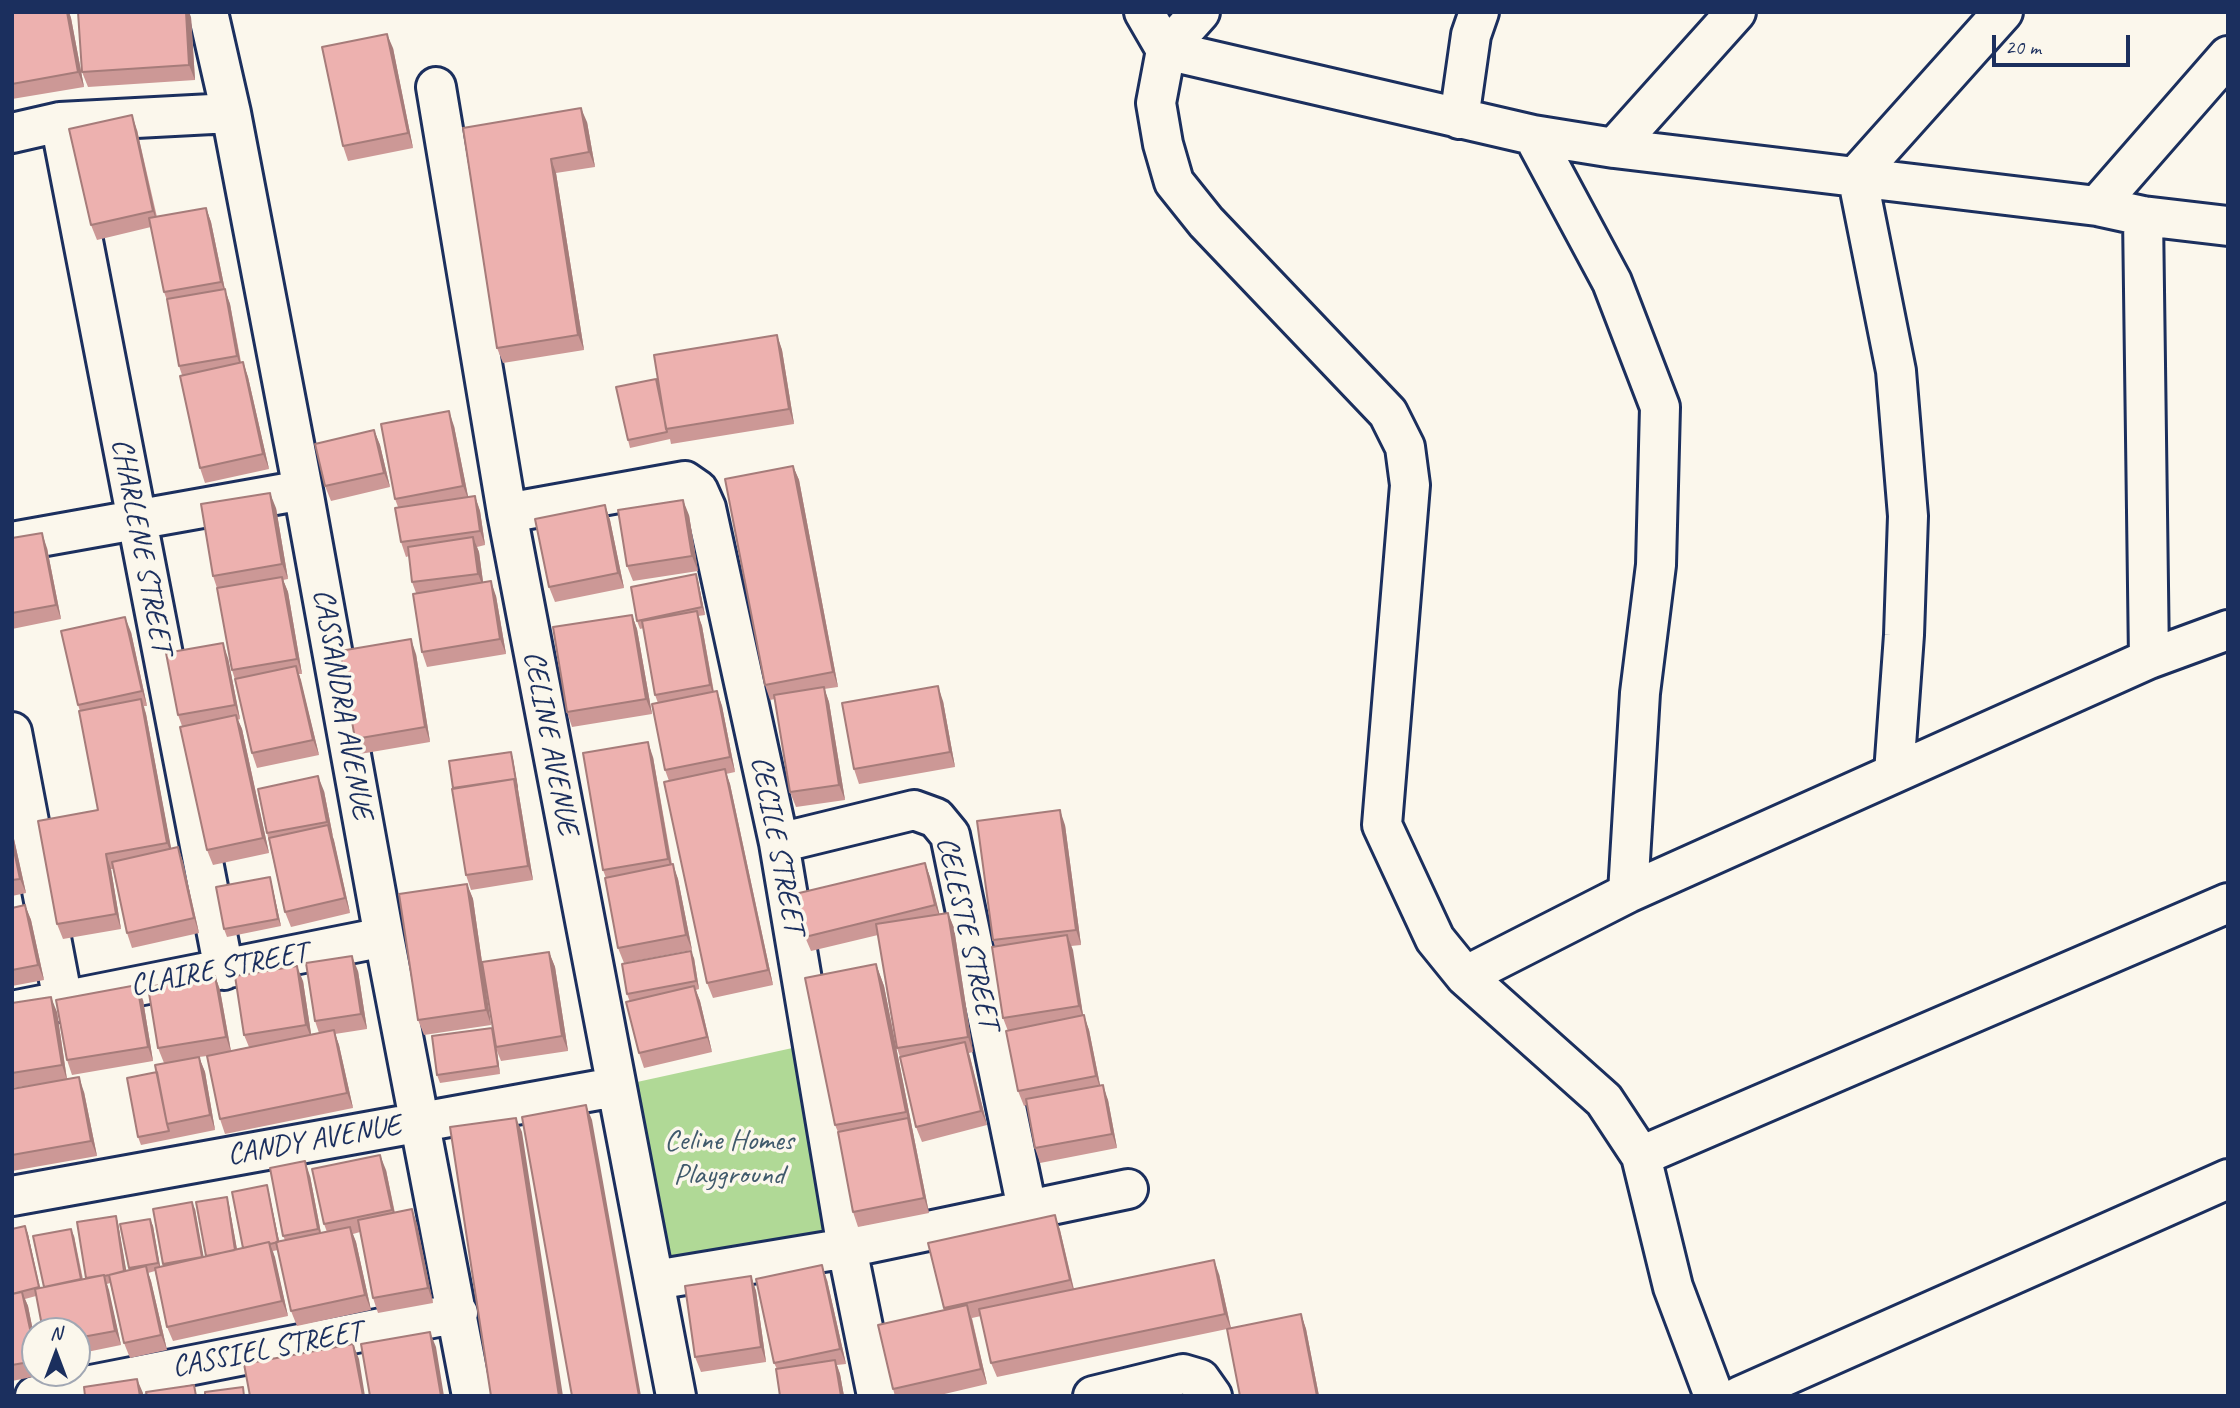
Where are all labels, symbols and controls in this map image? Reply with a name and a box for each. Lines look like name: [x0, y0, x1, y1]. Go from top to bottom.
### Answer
scale bar: [1995, 21, 2133, 65]
text: 20 m: [2005, 34, 2041, 60]
street label: CHARLENE STREET: [103, 436, 179, 656]
street label: CASSANDRA AVENUE: [304, 586, 380, 822]
street label: CELINE AVENUE: [515, 648, 585, 838]
street label: CECILE STREET: [742, 753, 812, 937]
street label: CELESTE STREET: [927, 833, 1007, 1033]
street label: CLAIRE STREET: [127, 935, 311, 1005]
street label: CANDY AVENUE: [224, 1108, 404, 1174]
park label: Celine Homes Playground: [664, 1123, 794, 1194]
street label: CASSIEL STREET: [169, 1314, 365, 1386]
north arrow: [21, 1317, 91, 1387]
text: N: [50, 1321, 62, 1345]

